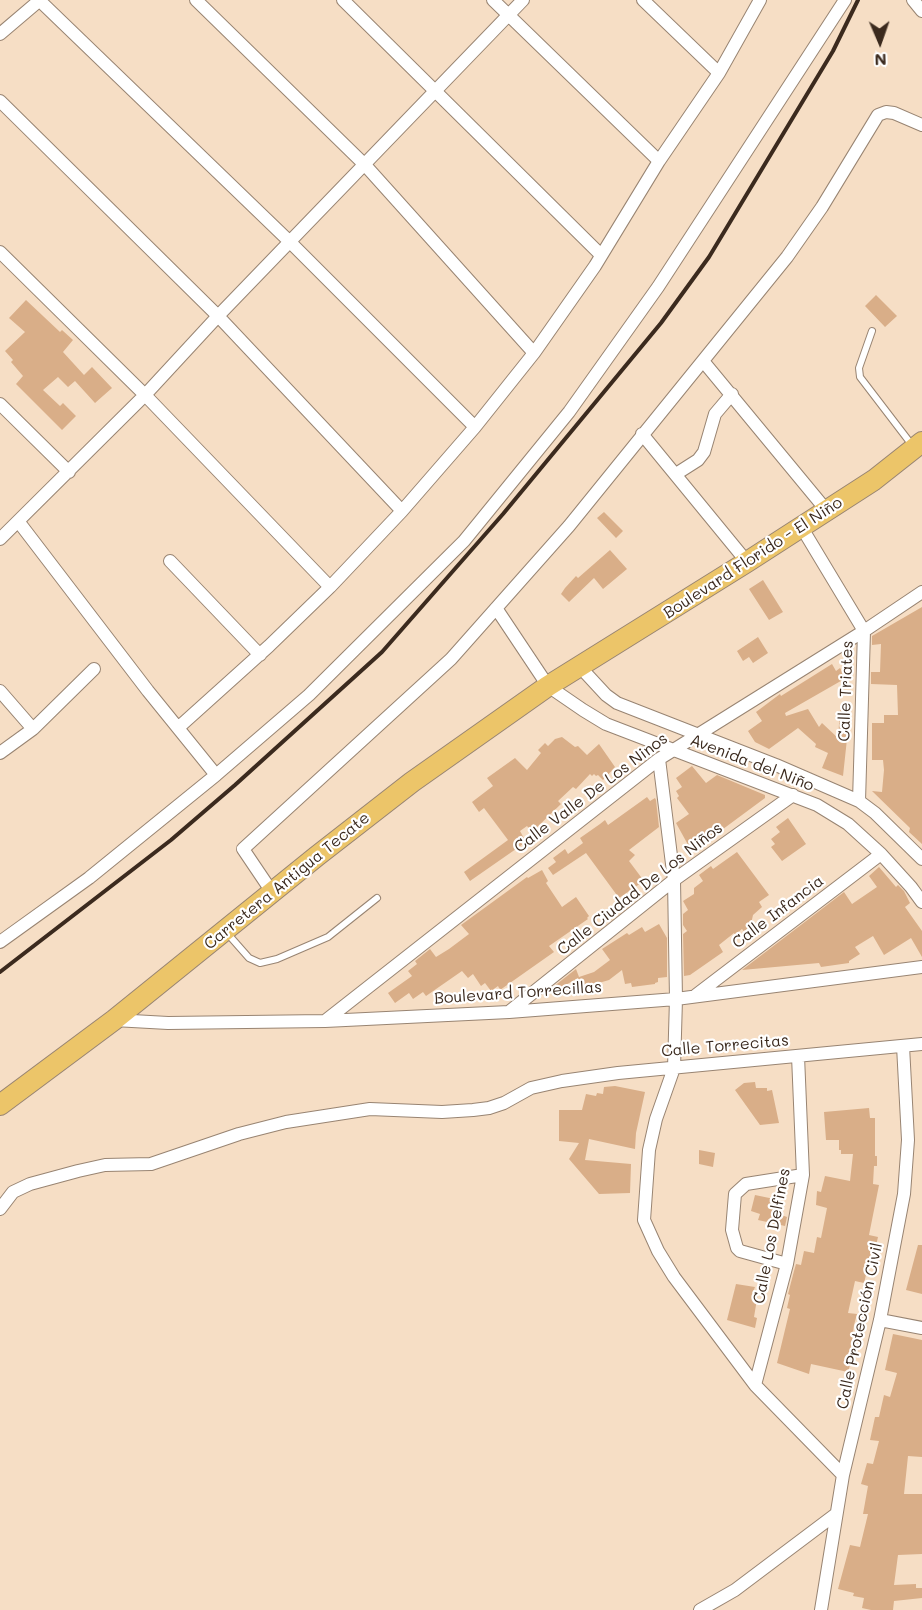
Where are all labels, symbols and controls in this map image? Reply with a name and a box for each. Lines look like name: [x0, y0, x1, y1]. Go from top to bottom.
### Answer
north arrow: [850, 12, 910, 72]
text: N: [874, 50, 887, 71]
street label: Boulevard Florido - El Niño: [660, 493, 846, 623]
street label: Calle Triates: [835, 640, 857, 742]
street label: Calle Valle De Los Ninos: [510, 729, 672, 857]
street label: Avenida del Niño: [687, 731, 817, 795]
street label: Carretera Antigua Tecate: [200, 808, 374, 954]
street label: Calle Ciudad De Los Niños: [553, 818, 727, 960]
street label: Calle Infancia: [728, 871, 828, 953]
street label: Boulevard Torrecillas: [433, 978, 603, 1008]
street label: Calle Torrecitas: [660, 1031, 790, 1061]
street label: Calle Los Delfines: [749, 1167, 795, 1305]
street label: Calle Protección Civil: [833, 1241, 887, 1411]

